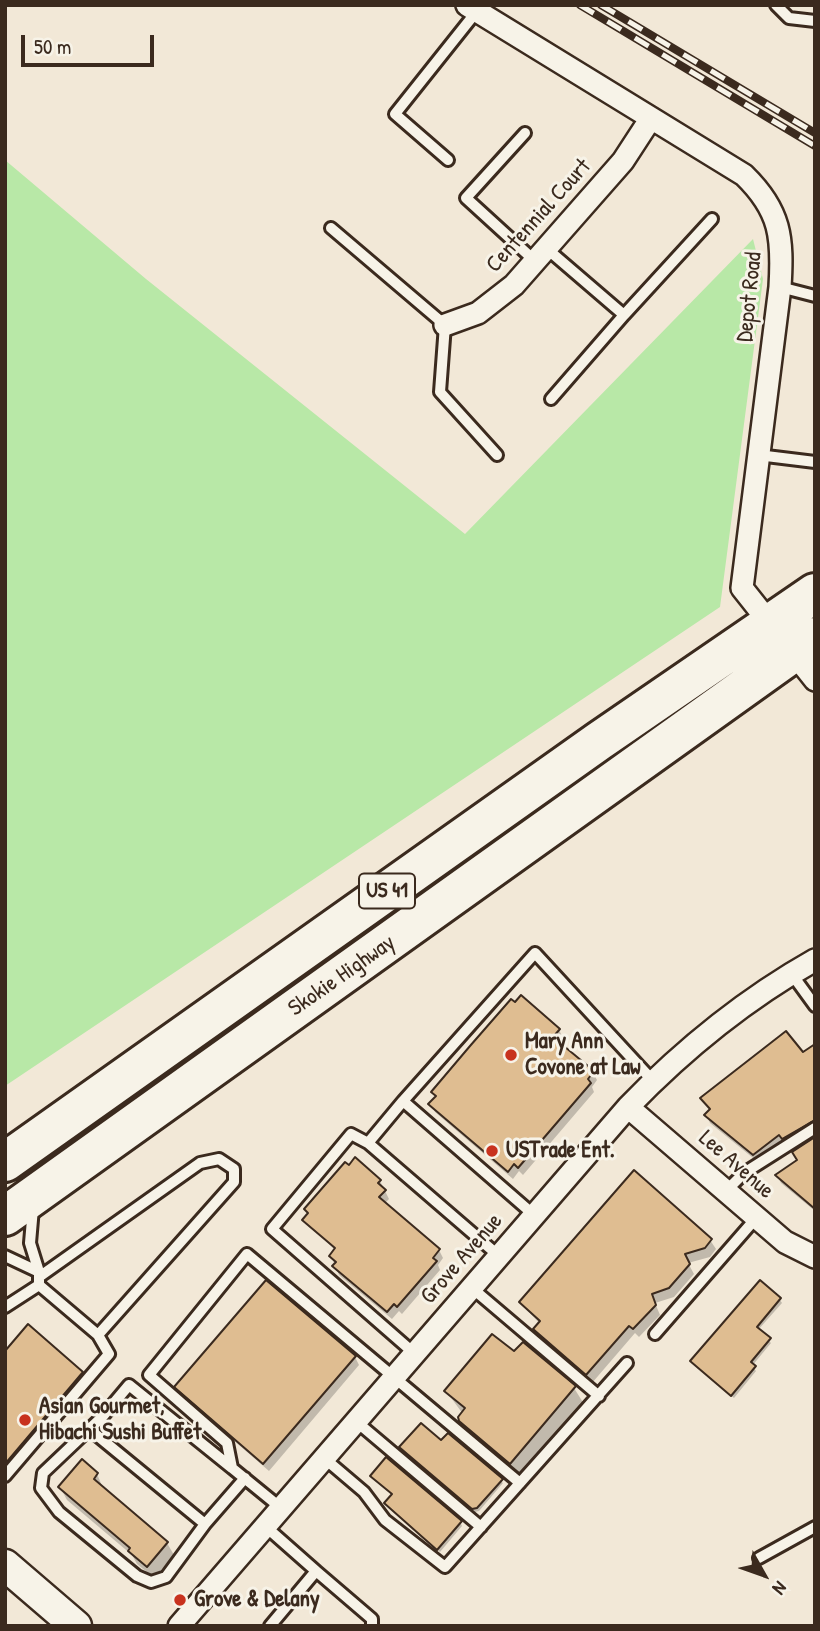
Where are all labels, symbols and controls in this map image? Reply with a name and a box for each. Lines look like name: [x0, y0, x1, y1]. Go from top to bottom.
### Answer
scale bar: [24, 21, 158, 65]
text: 50 m: [34, 32, 71, 61]
street label: Centennial Court: [481, 153, 597, 279]
street label: Depot Road: [732, 251, 768, 343]
road number: US 41: [359, 874, 415, 908]
street label: Skokie Highway: [283, 929, 401, 1023]
place label: Mary Ann Covone at Law: [525, 1028, 641, 1082]
marker: Mary Ann Covone at Law: [503, 1047, 519, 1063]
street label: Lee Avenue: [693, 1125, 779, 1205]
place label: USTrade Ent.: [506, 1137, 615, 1165]
marker: USTrade Ent.: [484, 1143, 500, 1159]
street label: Grove Avenue: [415, 1208, 509, 1310]
place label: Asian Gourmet, Hibachi Sushi Buffet: [39, 1393, 201, 1447]
marker: Asian Gourmet, Hibachi Sushi Buffet: [17, 1412, 33, 1428]
north arrow: [729, 1540, 799, 1610]
text: N: [767, 1576, 793, 1601]
place label: Grove & Delany: [194, 1586, 320, 1614]
marker: Grove & Delany: [172, 1592, 188, 1608]

